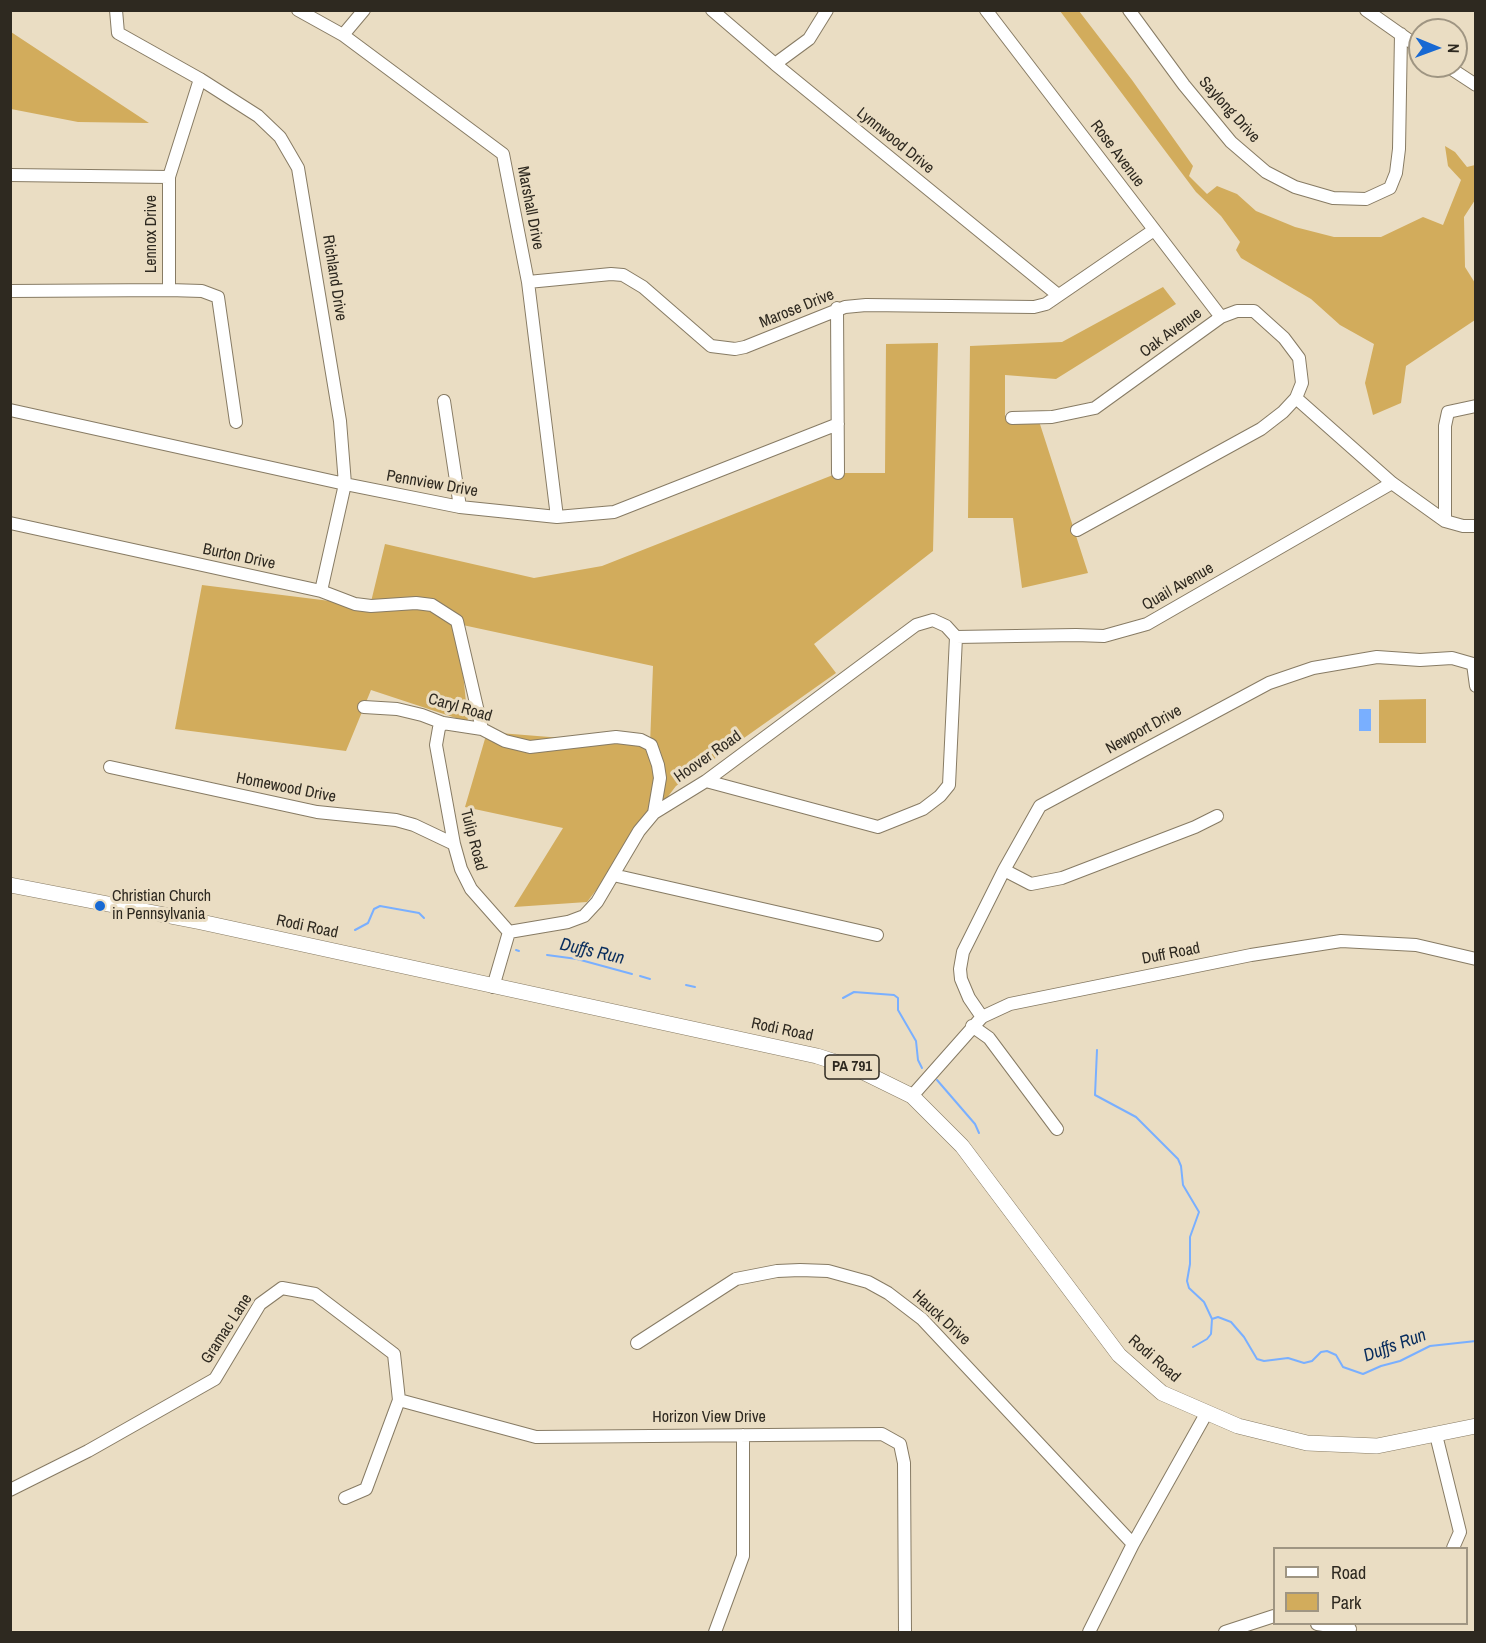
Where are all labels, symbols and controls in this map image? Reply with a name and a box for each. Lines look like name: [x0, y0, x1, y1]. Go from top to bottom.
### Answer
north arrow: [1408, 18, 1468, 78]
text: N: [1443, 43, 1465, 53]
street label: Saylong Drive: [1194, 73, 1264, 147]
street label: Lynnwood Drive: [852, 104, 938, 178]
street label: Rose Avenue: [1086, 117, 1148, 191]
street label: Marshall Drive: [513, 165, 547, 251]
street label: Lennox Drive: [142, 195, 162, 273]
street label: Richland Drive: [318, 234, 350, 322]
street label: Marose Drive: [757, 285, 837, 333]
street label: Oak Avenue: [1136, 304, 1206, 362]
street label: Pennview Drive: [385, 467, 479, 501]
street label: Burton Drive: [201, 540, 277, 574]
street label: Quail Avenue: [1139, 559, 1217, 615]
street label: Caryl Road: [426, 690, 494, 726]
street label: Newport Drive: [1103, 701, 1185, 759]
street label: Hoover Road: [671, 727, 745, 787]
street label: Homewood Drive: [234, 769, 338, 807]
street label: Tulip Road: [456, 807, 490, 873]
place label: Christian Church in Pennsylvania: [112, 887, 211, 925]
marker: Christian Church in Pennsylvania: [93, 899, 107, 913]
street label: Rodi Road: [274, 911, 340, 943]
water label: Duffs Run: [558, 934, 626, 970]
street label: Duff Road: [1140, 939, 1202, 969]
street label: Rodi Road: [749, 1014, 815, 1046]
road number: PA 791: [825, 1055, 879, 1079]
street label: Hauck Drive: [908, 1286, 974, 1350]
street label: Gramac Lane: [197, 1290, 257, 1368]
water label: Duffs Run: [1361, 1325, 1429, 1367]
street label: Rodi Road: [1124, 1331, 1184, 1387]
street label: Horizon View Drive: [652, 1408, 766, 1428]
legend: [1273, 1547, 1468, 1625]
text: Road: [1331, 1560, 1366, 1585]
text: Park: [1331, 1590, 1361, 1615]

